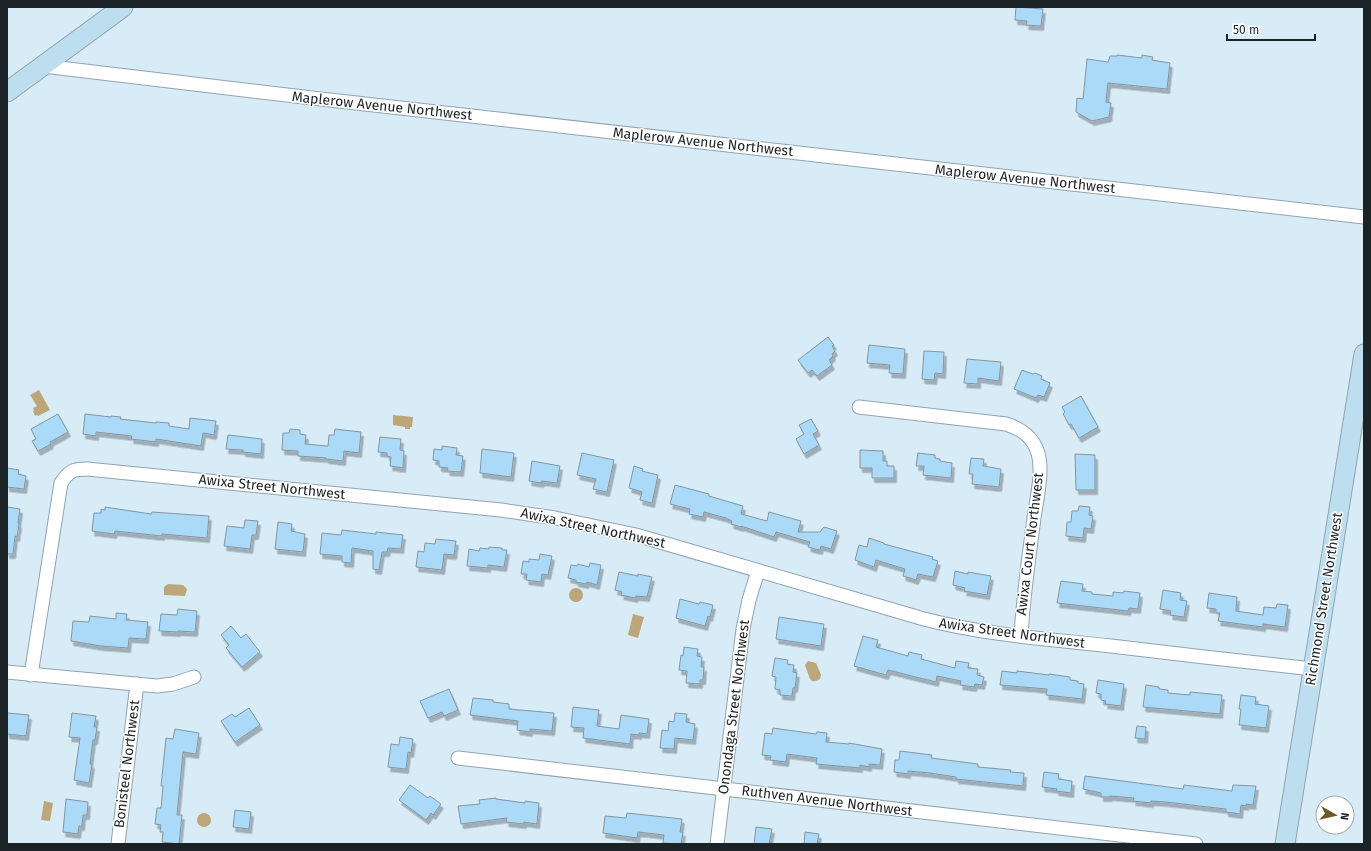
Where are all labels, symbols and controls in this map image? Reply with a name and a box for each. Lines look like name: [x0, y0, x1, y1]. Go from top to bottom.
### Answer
scale bar: [1227, 16, 1315, 42]
text: 50 m: [1233, 23, 1259, 37]
street label: Maplerow Avenue Northwest: [291, 88, 474, 124]
street label: Maplerow Avenue Northwest: [612, 124, 795, 160]
street label: Maplerow Avenue Northwest: [934, 161, 1117, 197]
street label: Awixa Street Northwest: [198, 471, 347, 503]
street label: Awixa Court Northwest: [1013, 471, 1047, 616]
street label: Awixa Street Northwest: [519, 504, 668, 552]
street label: Richmond Street Northwest: [1302, 510, 1346, 687]
street label: Awixa Street Northwest: [938, 614, 1087, 652]
street label: Onondaga Street Northwest: [715, 618, 753, 795]
street label: Bonisteel Northwest: [111, 698, 143, 829]
street label: Ruthven Avenue Northwest: [741, 782, 914, 820]
north arrow: [1315, 795, 1355, 835]
text: N: [1337, 812, 1351, 821]

